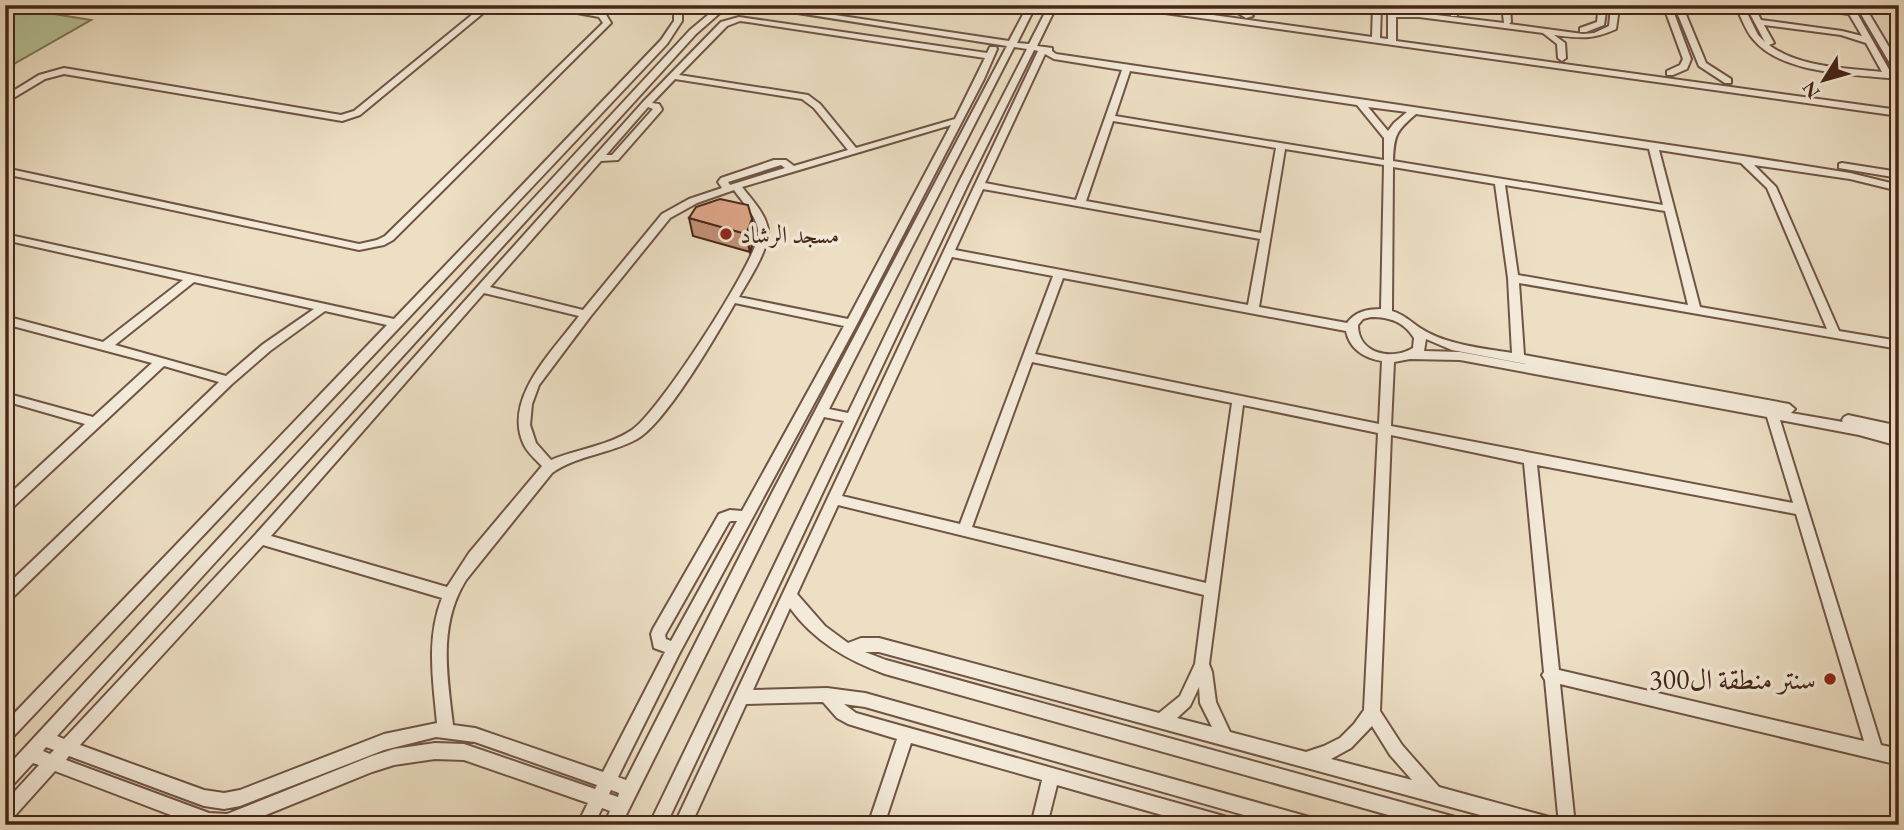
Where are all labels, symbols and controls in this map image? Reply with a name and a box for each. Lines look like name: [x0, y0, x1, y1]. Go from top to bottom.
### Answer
north arrow: [1788, 46, 1858, 116]
text: N: [1796, 76, 1825, 104]
place label: مسجد الرشاد: [740, 219, 839, 250]
marker: مسجد الرشاد: [718, 226, 734, 242]
place label: سنتر منطقة ال300: [1649, 661, 1816, 697]
marker: سنتر منطقة ال300: [1822, 671, 1838, 687]

